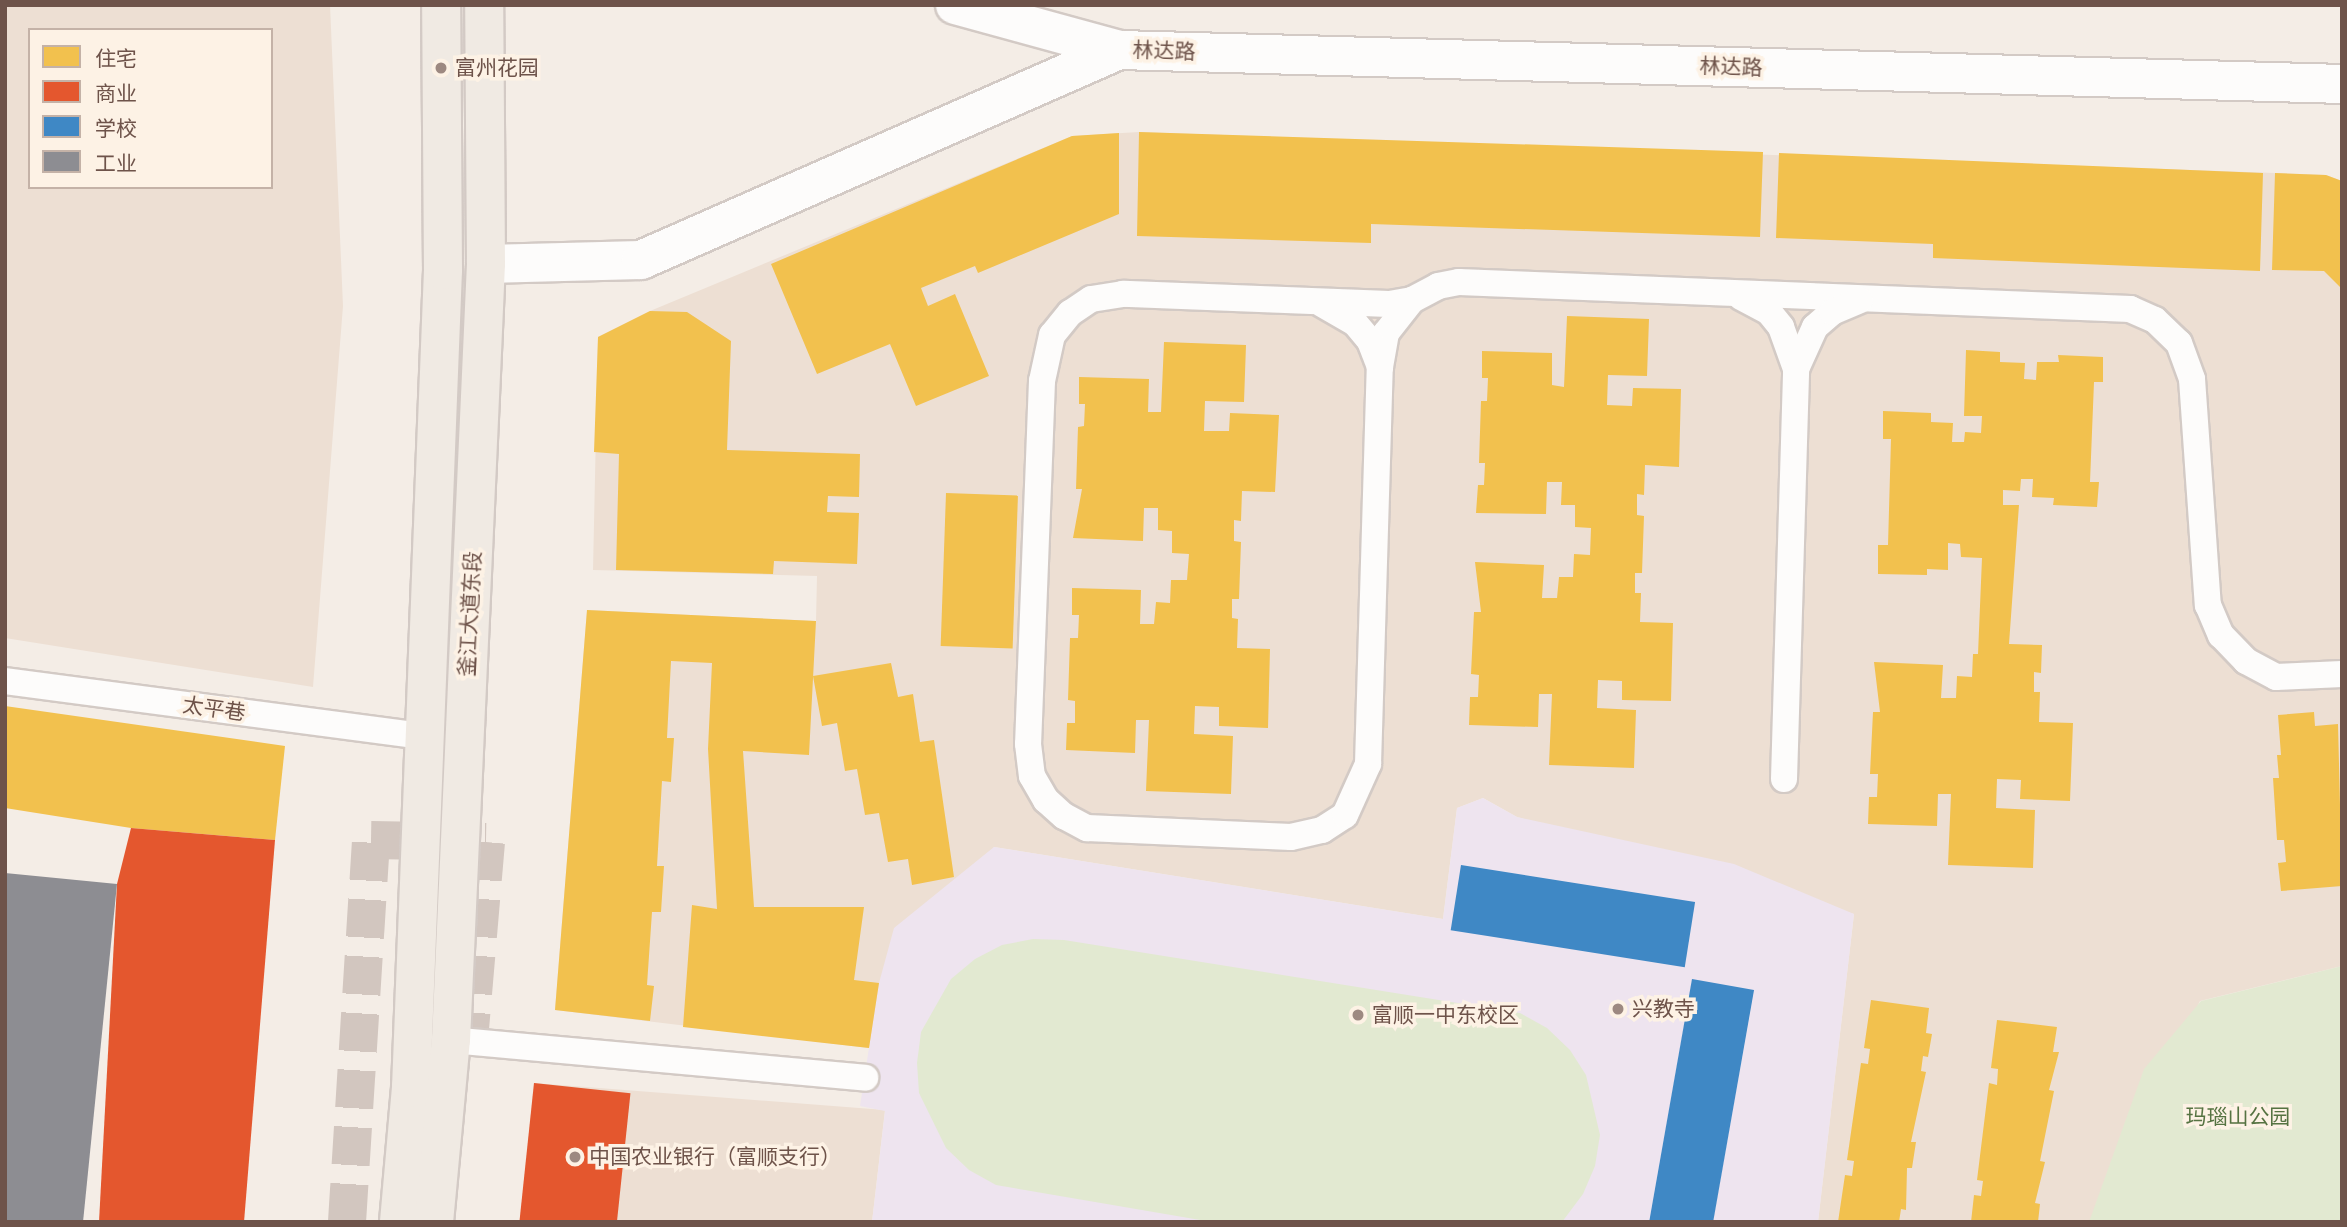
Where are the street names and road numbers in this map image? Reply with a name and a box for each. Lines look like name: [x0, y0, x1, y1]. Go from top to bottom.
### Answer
street label: 林达路: [1132, 37, 1196, 65]
street label: 林达路: [1699, 53, 1763, 81]
street label: 釜江大道东段: [454, 550, 486, 678]
street label: 太平巷: [181, 692, 247, 726]

